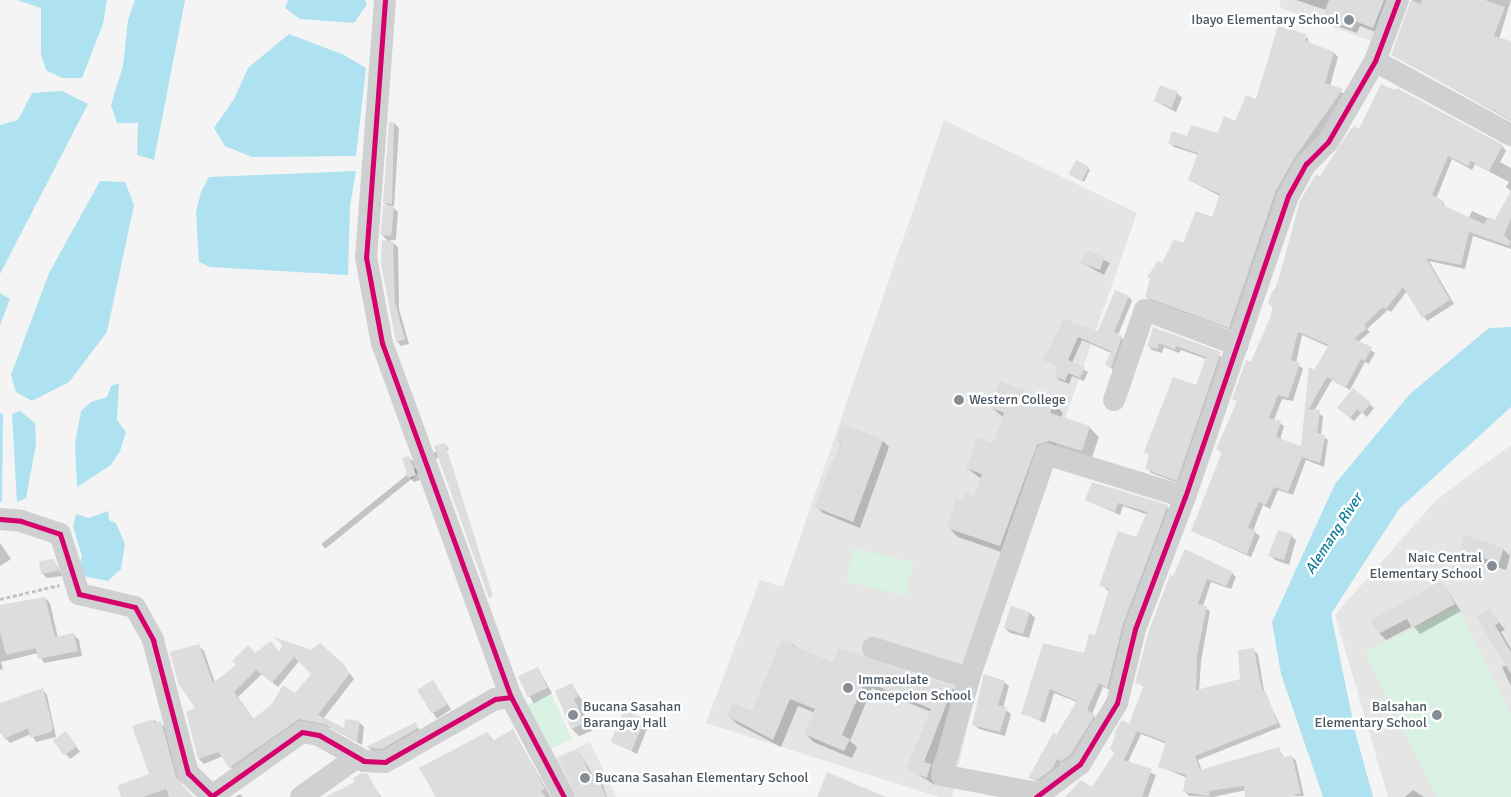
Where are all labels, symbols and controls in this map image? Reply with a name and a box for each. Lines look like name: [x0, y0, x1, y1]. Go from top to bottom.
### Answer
place label: Ibayo Elementary School: [1191, 12, 1339, 28]
marker: Ibayo Elementary School: [1343, 14, 1355, 26]
place label: Western College: [969, 392, 1066, 408]
marker: Western College: [953, 394, 965, 406]
water label: Alemang River: [1301, 490, 1367, 578]
place label: Naic Central Elementary School: [1369, 550, 1482, 582]
marker: Naic Central Elementary School: [1486, 560, 1498, 572]
place label: Immaculate Concepcion School: [858, 672, 971, 704]
marker: Immaculate Concepcion School: [842, 682, 854, 694]
place label: Bucana Sasahan Barangay Hall: [583, 699, 681, 732]
place label: Balsahan Elementary School: [1314, 699, 1427, 732]
marker: Bucana Sasahan Barangay Hall: [567, 709, 579, 721]
marker: Balsahan Elementary School: [1431, 709, 1443, 721]
place label: Bucana Sasahan Elementary School: [595, 770, 809, 786]
marker: Bucana Sasahan Elementary School: [579, 772, 591, 784]

